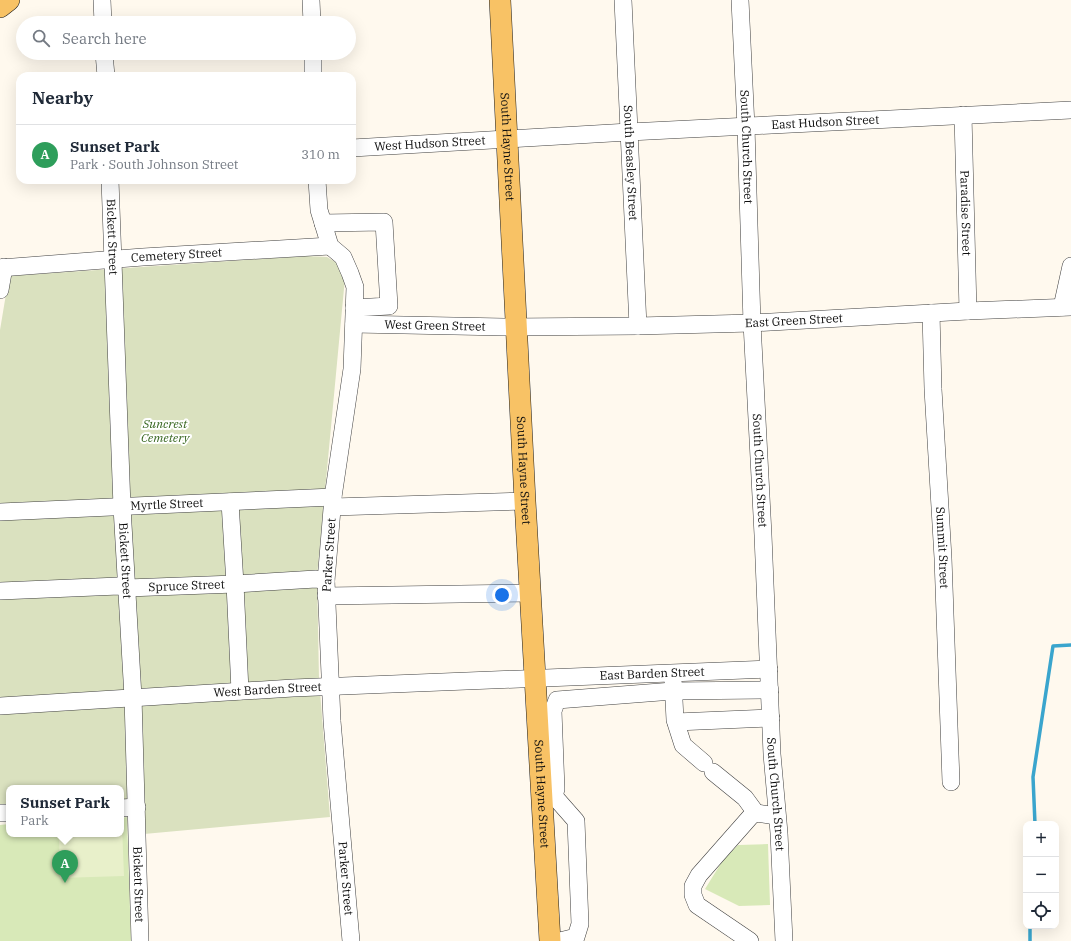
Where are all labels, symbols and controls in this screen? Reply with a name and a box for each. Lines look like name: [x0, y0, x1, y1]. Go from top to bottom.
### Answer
search box: [16, 16, 356, 60]
icon: search: [30, 27, 52, 49]
text: Search here: [62, 29, 147, 48]
text: Nearby: [32, 87, 93, 109]
street label: South Church Street: [737, 89, 756, 204]
street label: South Hayne Street: [498, 92, 518, 202]
street label: South Beasley Street: [621, 105, 641, 221]
street label: East Hudson Street: [771, 112, 880, 132]
street label: West Hudson Street: [374, 132, 486, 154]
text: Sunset Park: [70, 137, 160, 156]
text: A: [40, 146, 50, 163]
text: 310 m: [301, 146, 340, 163]
text: Park · South Johnson Street: [70, 156, 238, 173]
street label: Paradise Street: [957, 170, 975, 256]
street label: Bickett Street: [104, 199, 121, 275]
street label: Cemetery Street: [130, 244, 223, 265]
street label: East Green Street: [745, 310, 843, 330]
street label: West Green Street: [384, 317, 486, 334]
street label: South Church Street: [750, 413, 771, 528]
park label: Suncrest Cemetery: [141, 416, 191, 445]
street label: South Hayne Street: [514, 416, 534, 525]
street label: Myrtle Street: [130, 495, 204, 513]
street label: Summit Street: [933, 506, 952, 589]
street label: Parker Street: [318, 517, 339, 593]
street label: Bickett Street: [116, 522, 135, 599]
street label: Spruce Street: [148, 576, 225, 594]
your location: [492, 585, 512, 605]
street label: East Barden Street: [599, 664, 705, 683]
street label: West Barden Street: [213, 679, 322, 700]
street label: South Church Street: [764, 737, 788, 851]
street label: South Hayne Street: [532, 739, 553, 849]
popup: [6, 785, 124, 837]
text: Sunset Park: [20, 793, 110, 812]
text: Park: [20, 812, 49, 829]
map controls: [1023, 821, 1059, 929]
button: +: [1023, 821, 1059, 857]
street label: Parker Street: [335, 841, 357, 916]
street label: Bickett Street: [130, 846, 147, 923]
pin: A: [52, 850, 78, 883]
button: −: [1023, 857, 1059, 893]
button: locate: [1023, 893, 1059, 929]

